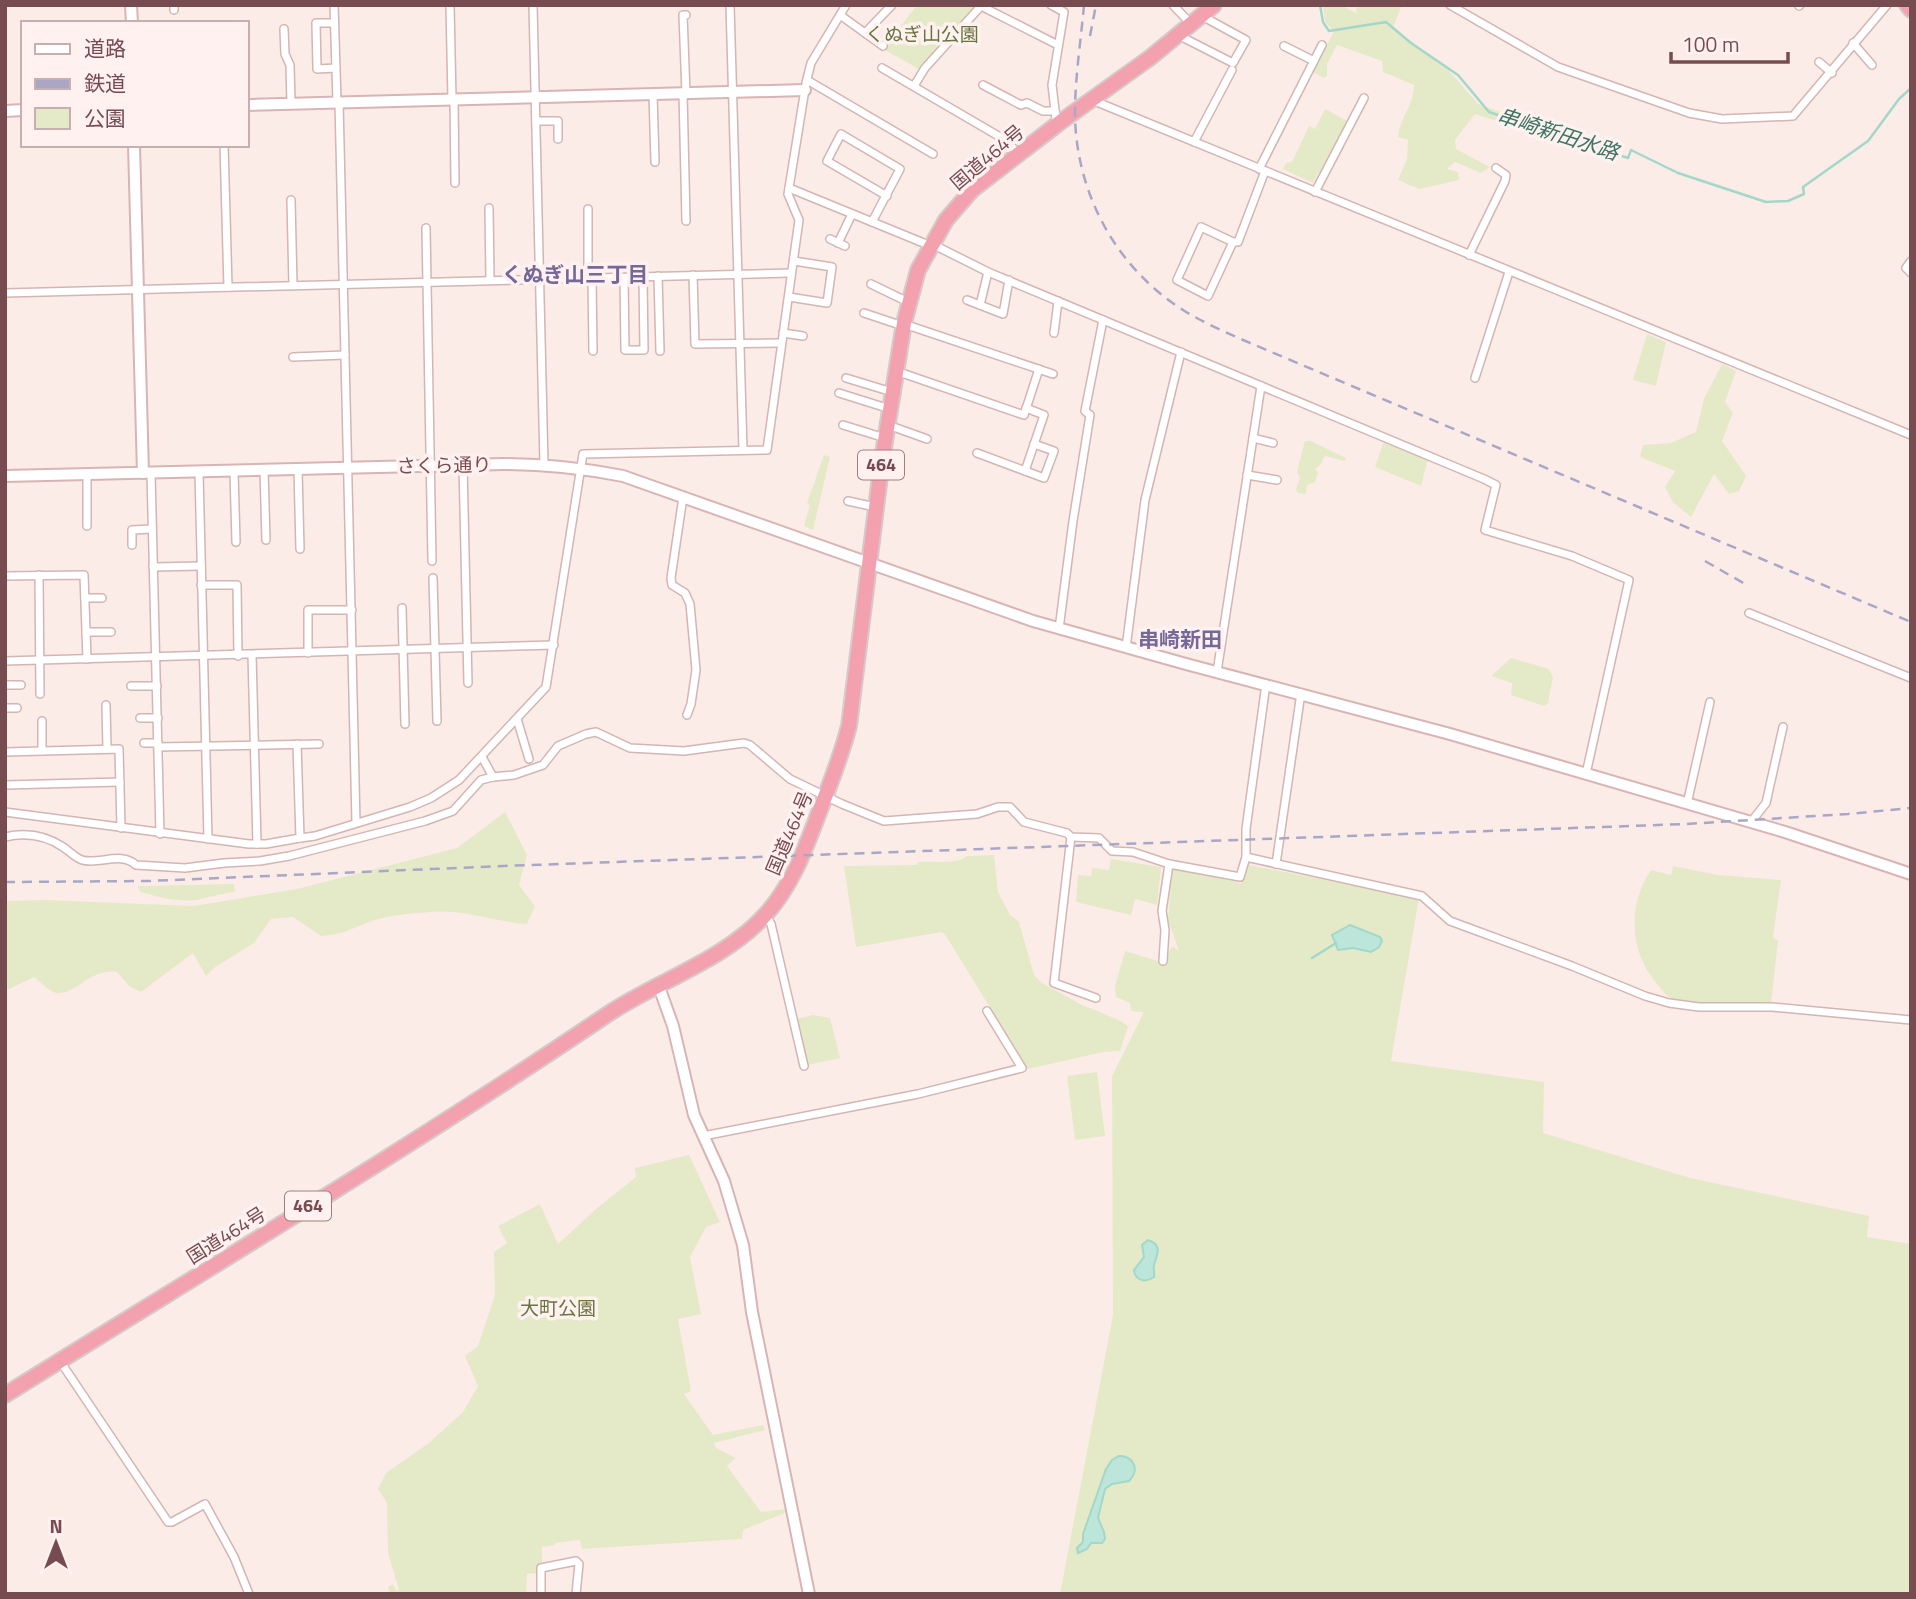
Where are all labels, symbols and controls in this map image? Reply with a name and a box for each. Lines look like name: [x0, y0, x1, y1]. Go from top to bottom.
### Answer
park label: くぬぎ山公園: [865, 19, 979, 48]
legend: [21, 21, 248, 147]
scale bar: [1671, 21, 1788, 65]
text: 100 m: [1682, 28, 1739, 60]
text: 道路: [84, 32, 126, 64]
text: 鉄道: [84, 67, 126, 99]
water label: 串崎新田水路: [1493, 98, 1625, 168]
text: 公園: [84, 102, 126, 134]
street label: 国道464号: [943, 117, 1030, 196]
district label: くぬぎ山三丁目: [502, 258, 648, 290]
street label: さくら通り: [396, 449, 492, 480]
road number: 464: [858, 450, 904, 480]
district label: 串崎新田: [1138, 623, 1222, 655]
street label: 国道464号: [758, 786, 819, 879]
road number: 464: [285, 1191, 331, 1220]
street label: 国道464号: [180, 1199, 271, 1270]
park label: 大町公園: [520, 1293, 596, 1322]
north arrow: [21, 1508, 91, 1578]
text: N: [49, 1511, 63, 1540]

